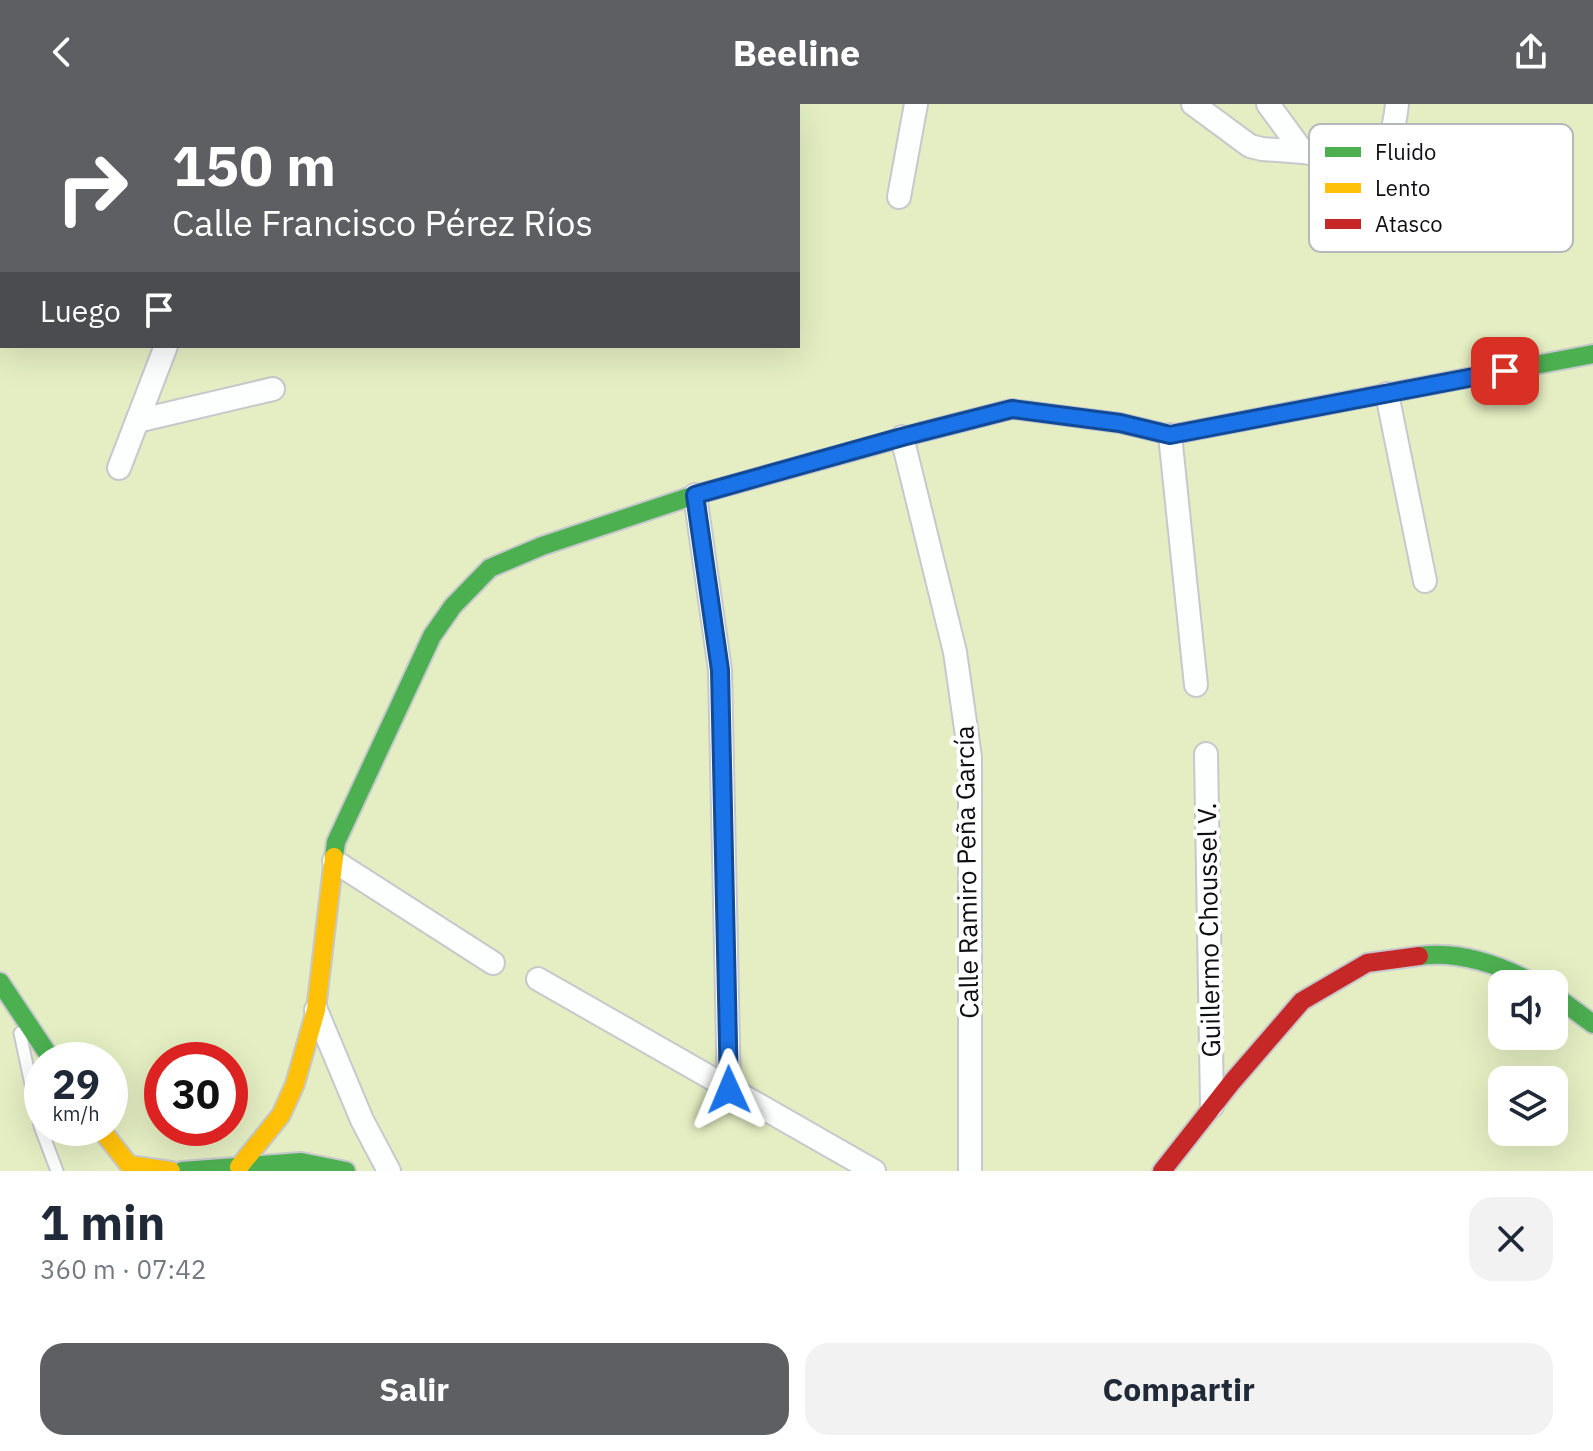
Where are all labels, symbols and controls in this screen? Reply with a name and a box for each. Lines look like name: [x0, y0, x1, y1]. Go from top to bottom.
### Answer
text: Beeline: [733, 29, 860, 76]
icon: back: [40, 30, 84, 74]
icon: share: [1509, 30, 1553, 74]
legend: [1309, 124, 1573, 252]
text: 150 m: [172, 129, 336, 201]
icon: right: [40, 136, 144, 240]
text: Fluido: [1375, 137, 1436, 166]
text: Lento: [1375, 173, 1430, 202]
text: Calle Francisco Pérez Ríos: [172, 199, 593, 246]
text: Atasco: [1375, 209, 1442, 238]
icon: arrive: [137, 288, 181, 332]
text: Luego: [40, 291, 121, 330]
pin: [1471, 337, 1539, 405]
icon: arrive: [1483, 349, 1527, 393]
street label: Calle Ramiro Peña García: [946, 725, 986, 1019]
street label: Guillermo Choussel V.: [1189, 802, 1227, 1058]
map controls: [1488, 970, 1568, 1146]
button: sound: [1488, 970, 1568, 1050]
speed limit sign: 30: [144, 1042, 248, 1146]
position arrow: [687, 1048, 771, 1132]
text: 29: [52, 1058, 100, 1110]
button: layers: [1488, 1066, 1568, 1146]
text: km/h: [52, 1100, 100, 1127]
text: 1 min: [40, 1191, 165, 1253]
button: close: [1469, 1197, 1553, 1281]
text: 360 m · 07:42: [40, 1252, 206, 1286]
button: Salir: [40, 1343, 789, 1435]
button: Compartir: [805, 1343, 1553, 1435]

